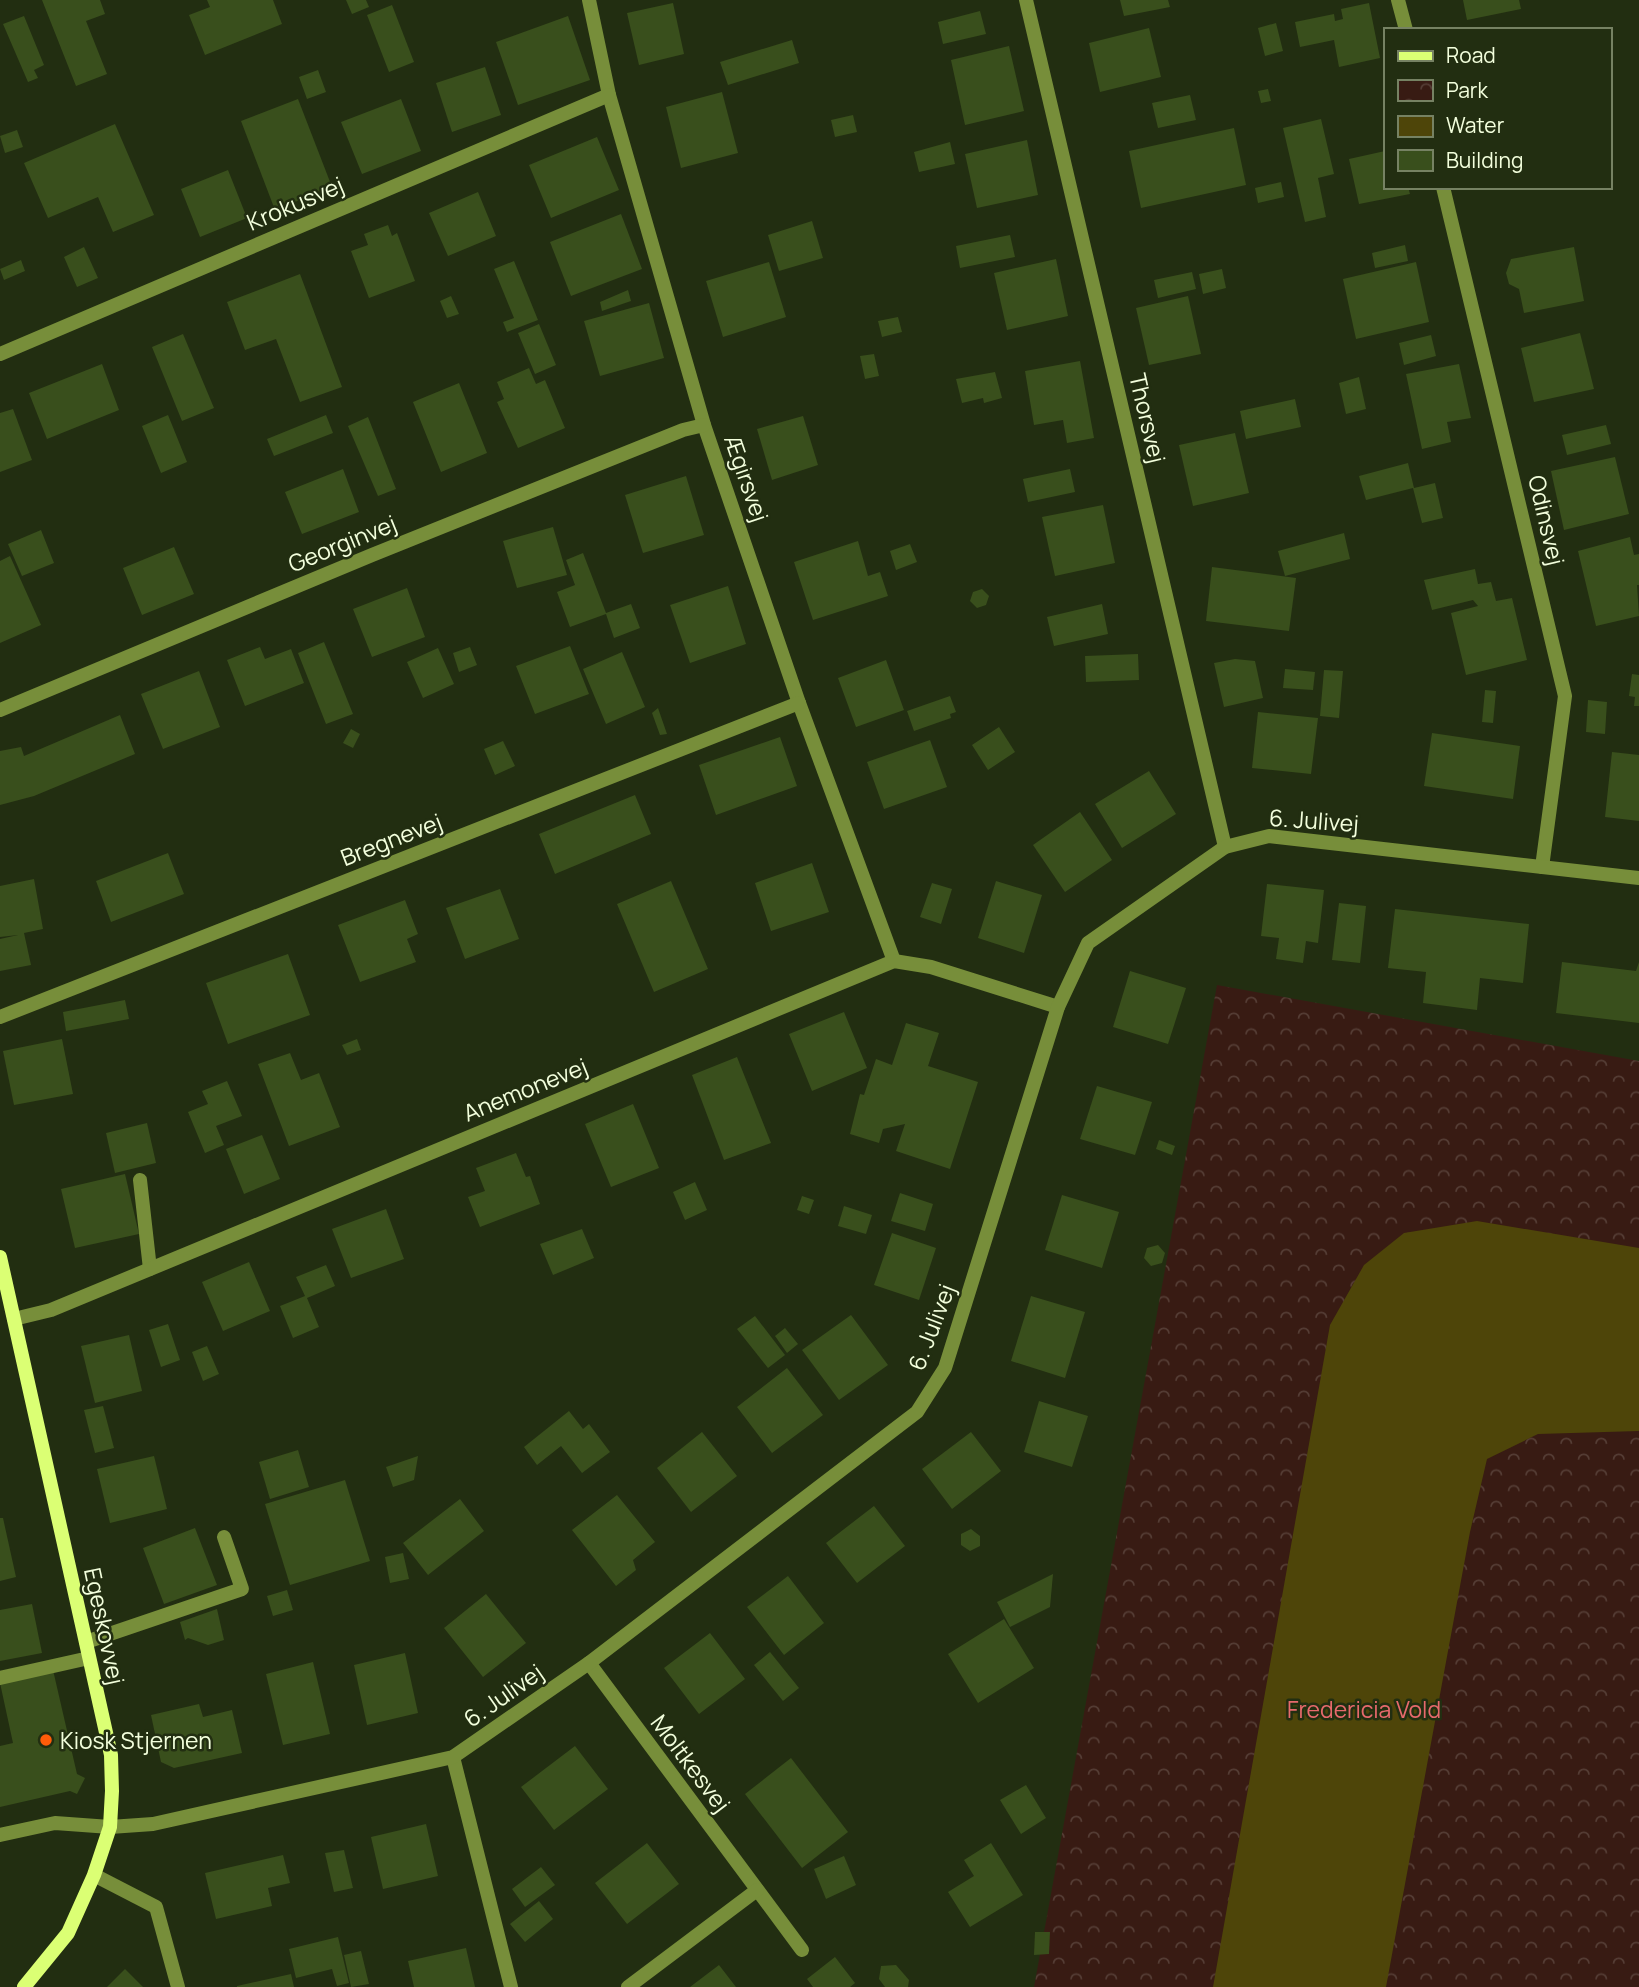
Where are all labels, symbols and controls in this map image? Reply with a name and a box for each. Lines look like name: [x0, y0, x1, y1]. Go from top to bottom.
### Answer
legend: [1384, 28, 1611, 189]
text: Road: [1446, 41, 1496, 69]
text: Park: [1446, 76, 1488, 104]
text: Water: [1446, 111, 1505, 139]
text: Building: [1446, 146, 1523, 174]
street label: Krokusvej: [242, 168, 348, 238]
street label: Thorsvej: [1122, 370, 1174, 466]
street label: Ægirsvej: [717, 430, 777, 526]
street label: Odinsvej: [1521, 472, 1573, 568]
street label: Georginvej: [283, 507, 401, 579]
street label: 6. Julivej: [1268, 801, 1360, 839]
street label: Bregnevej: [336, 805, 446, 873]
street label: Anemonevej: [458, 1050, 592, 1128]
street label: 6. Julivej: [900, 1279, 962, 1375]
street label: Egeskovvej: [77, 1565, 133, 1687]
street label: 6. Julivej: [457, 1656, 549, 1734]
park label: Fredericia Vold: [1287, 1693, 1441, 1725]
street label: Moltkesvej: [644, 1708, 738, 1818]
place label: Kiosk Stjernen: [60, 1724, 212, 1756]
marker: Kiosk Stjernen: [38, 1732, 54, 1748]

